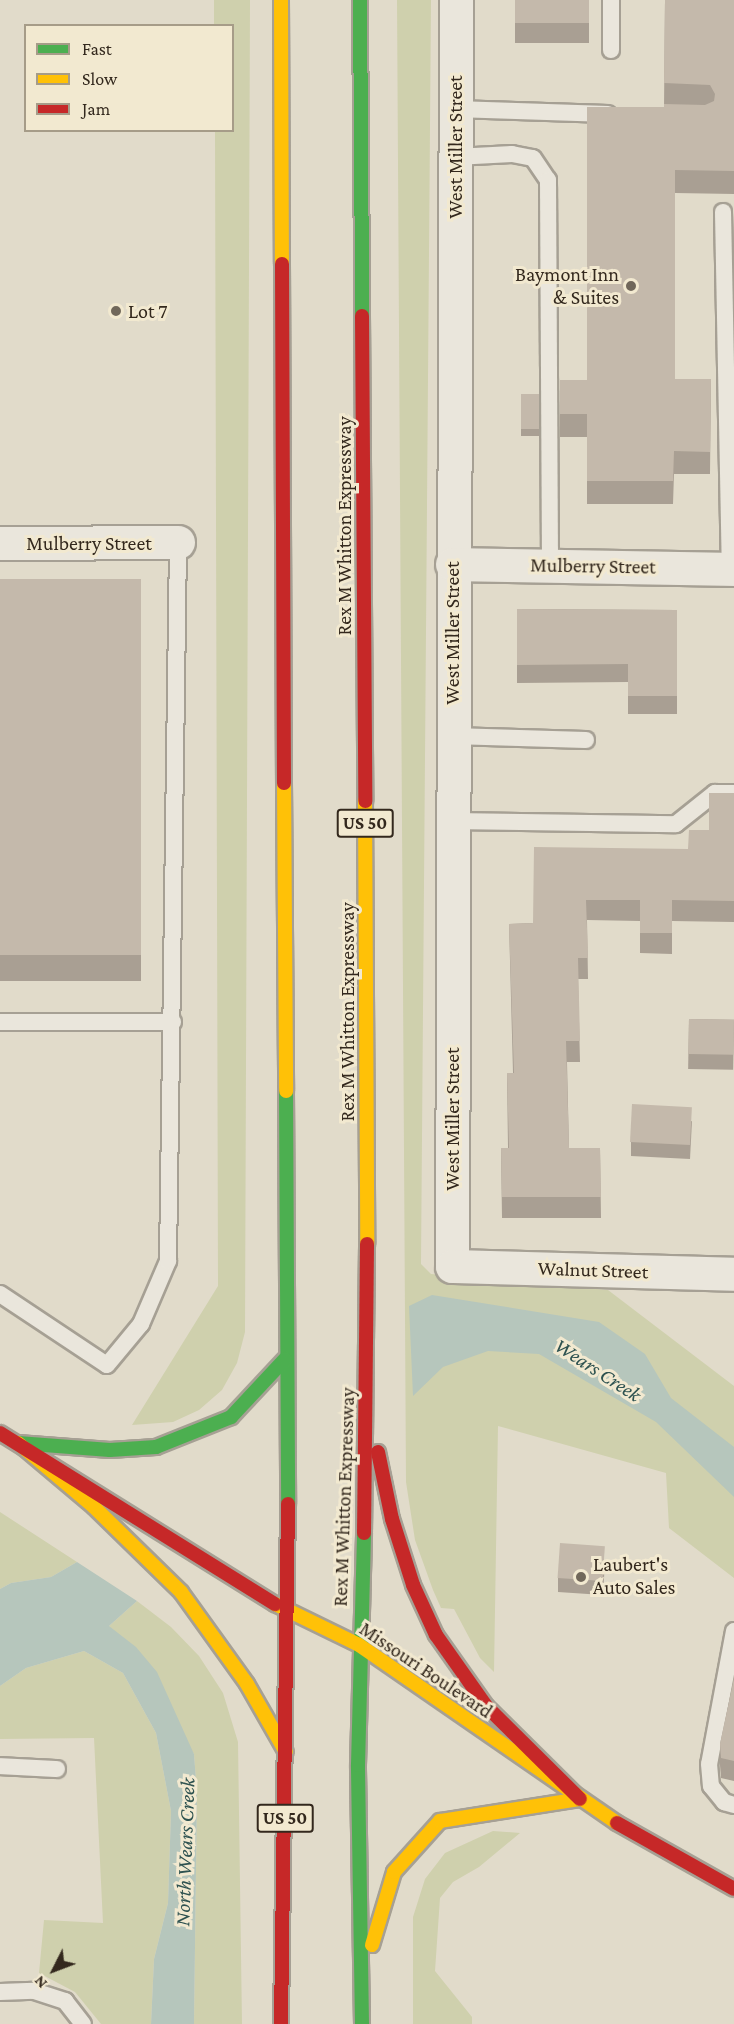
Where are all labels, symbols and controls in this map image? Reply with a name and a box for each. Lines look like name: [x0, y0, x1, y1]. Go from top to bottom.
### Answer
legend: [24, 24, 234, 132]
text: Fast: [82, 39, 112, 59]
text: Slow: [82, 69, 117, 89]
street label: West Miller Street: [443, 75, 467, 219]
text: Jam: [82, 99, 110, 119]
place label: Baymont Inn & Suites: [515, 262, 619, 309]
marker: Baymont Inn & Suites: [624, 279, 638, 293]
place label: Lot 7: [128, 299, 167, 323]
marker: Lot 7: [109, 304, 123, 318]
street label: Rex M Whitton Expressway: [332, 416, 356, 636]
street label: Mulberry Street: [26, 531, 152, 555]
street label: Mulberry Street: [530, 553, 656, 579]
street label: West Miller Street: [440, 561, 464, 705]
road number: US 50: [336, 808, 394, 838]
street label: Rex M Whitton Expressway: [335, 902, 359, 1122]
street label: West Miller Street: [440, 1047, 464, 1191]
street label: Walnut Street: [537, 1256, 649, 1284]
water label: Wears Creek: [550, 1333, 646, 1407]
street label: Rex M Whitton Expressway: [328, 1387, 360, 1607]
place label: Laubert's Auto Sales: [593, 1553, 675, 1600]
marker: Laubert's Auto Sales: [574, 1570, 588, 1584]
street label: Missouri Boulevard: [355, 1617, 497, 1723]
water label: North Wears Creek: [170, 1777, 200, 1927]
road number: US 50: [256, 1803, 314, 1833]
north arrow: [24, 1940, 84, 2000]
text: N: [30, 1973, 50, 1992]

